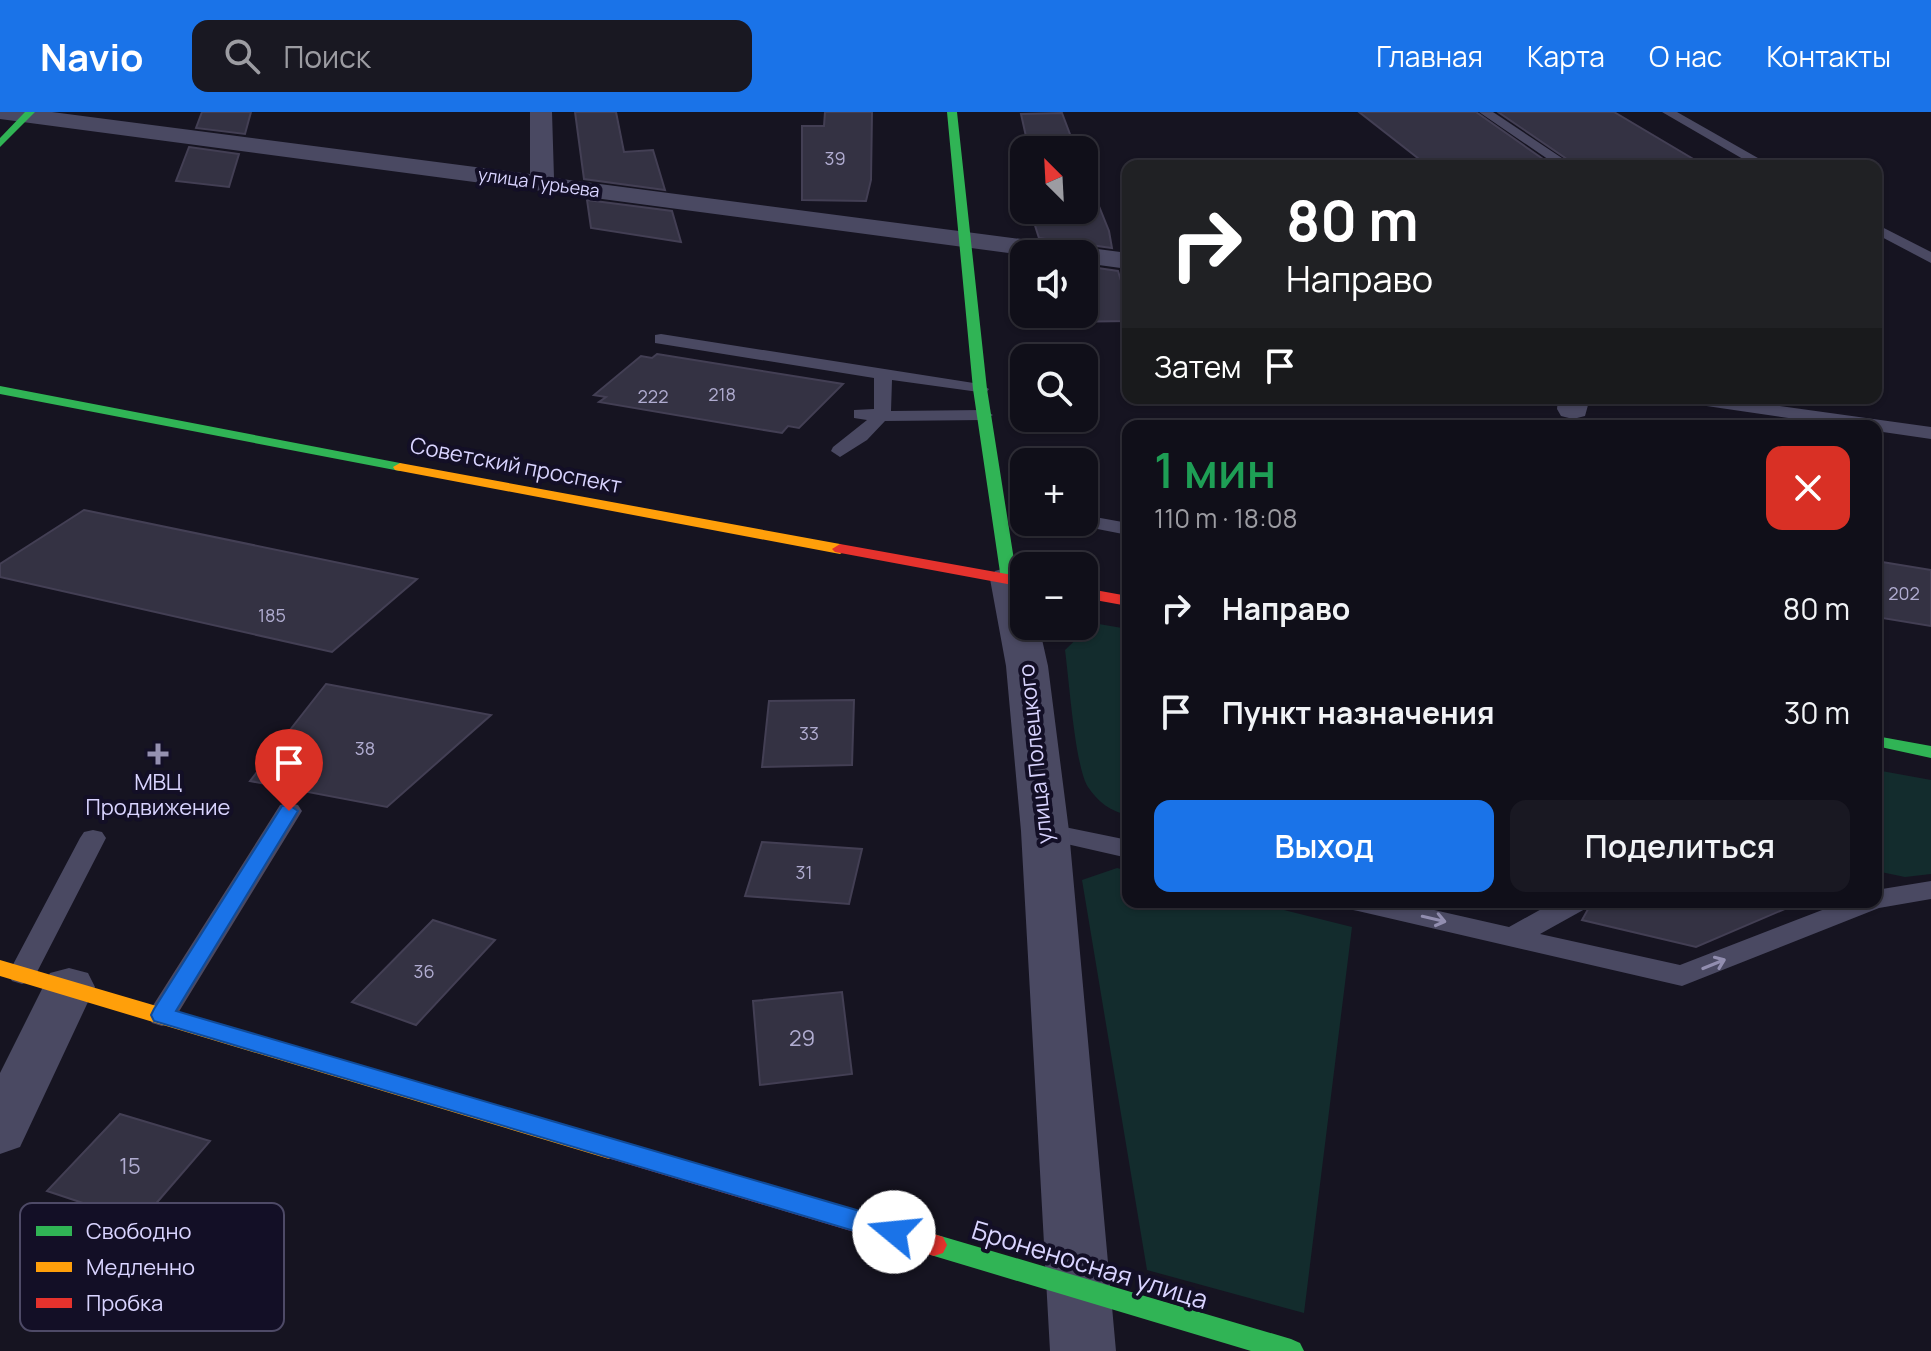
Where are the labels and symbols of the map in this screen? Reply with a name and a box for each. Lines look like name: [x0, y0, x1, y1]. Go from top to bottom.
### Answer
north arrow: [1010, 136, 1098, 224]
house number: 39: [824, 146, 846, 170]
street label: улица Гурьева: [477, 162, 601, 202]
house number: 218: [708, 382, 736, 406]
house number: 222: [638, 384, 668, 408]
street label: Советский проспект: [408, 430, 624, 500]
house number: 202: [1888, 581, 1920, 605]
house number: 185: [258, 603, 286, 627]
street label: улица Полецкого: [1011, 663, 1059, 845]
house number: 33: [799, 721, 819, 745]
pin: [255, 729, 323, 811]
house number: 38: [355, 736, 375, 760]
marker: МВЦ Продвижение: [147, 743, 169, 765]
place label: МВЦ Продвижение: [86, 767, 231, 822]
house number: 31: [796, 860, 812, 884]
one-way arrow: [1421, 912, 1447, 927]
one-way arrow: [1701, 955, 1726, 970]
house number: 36: [413, 959, 435, 983]
house number: 29: [789, 1023, 815, 1053]
house number: 15: [119, 1151, 141, 1181]
position arrow: [852, 1190, 936, 1274]
legend: [20, 1203, 284, 1331]
street label: Броненосная улица: [968, 1211, 1212, 1317]
text: Свободно: [86, 1216, 192, 1246]
text: Медленно: [86, 1252, 195, 1282]
text: Пробка: [86, 1288, 163, 1318]

